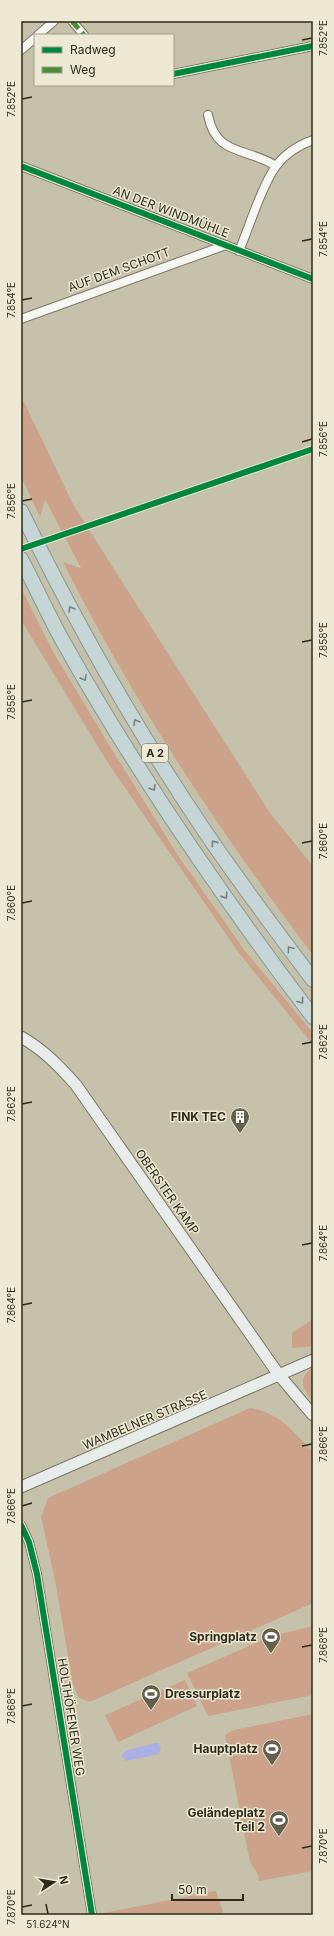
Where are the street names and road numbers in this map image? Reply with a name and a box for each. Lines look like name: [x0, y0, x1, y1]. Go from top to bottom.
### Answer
street label: AN DER WINDMÜHLE: [111, 182, 231, 241]
street label: AUF DEM SCHOTT: [66, 244, 172, 295]
road number: A 2: [142, 744, 168, 762]
street label: OBERSTER KAMP: [132, 1146, 203, 1237]
street label: WAMBELNER STRASSE: [80, 1387, 209, 1453]
street label: HOLTHÖFENER WEG: [55, 1657, 88, 1777]

